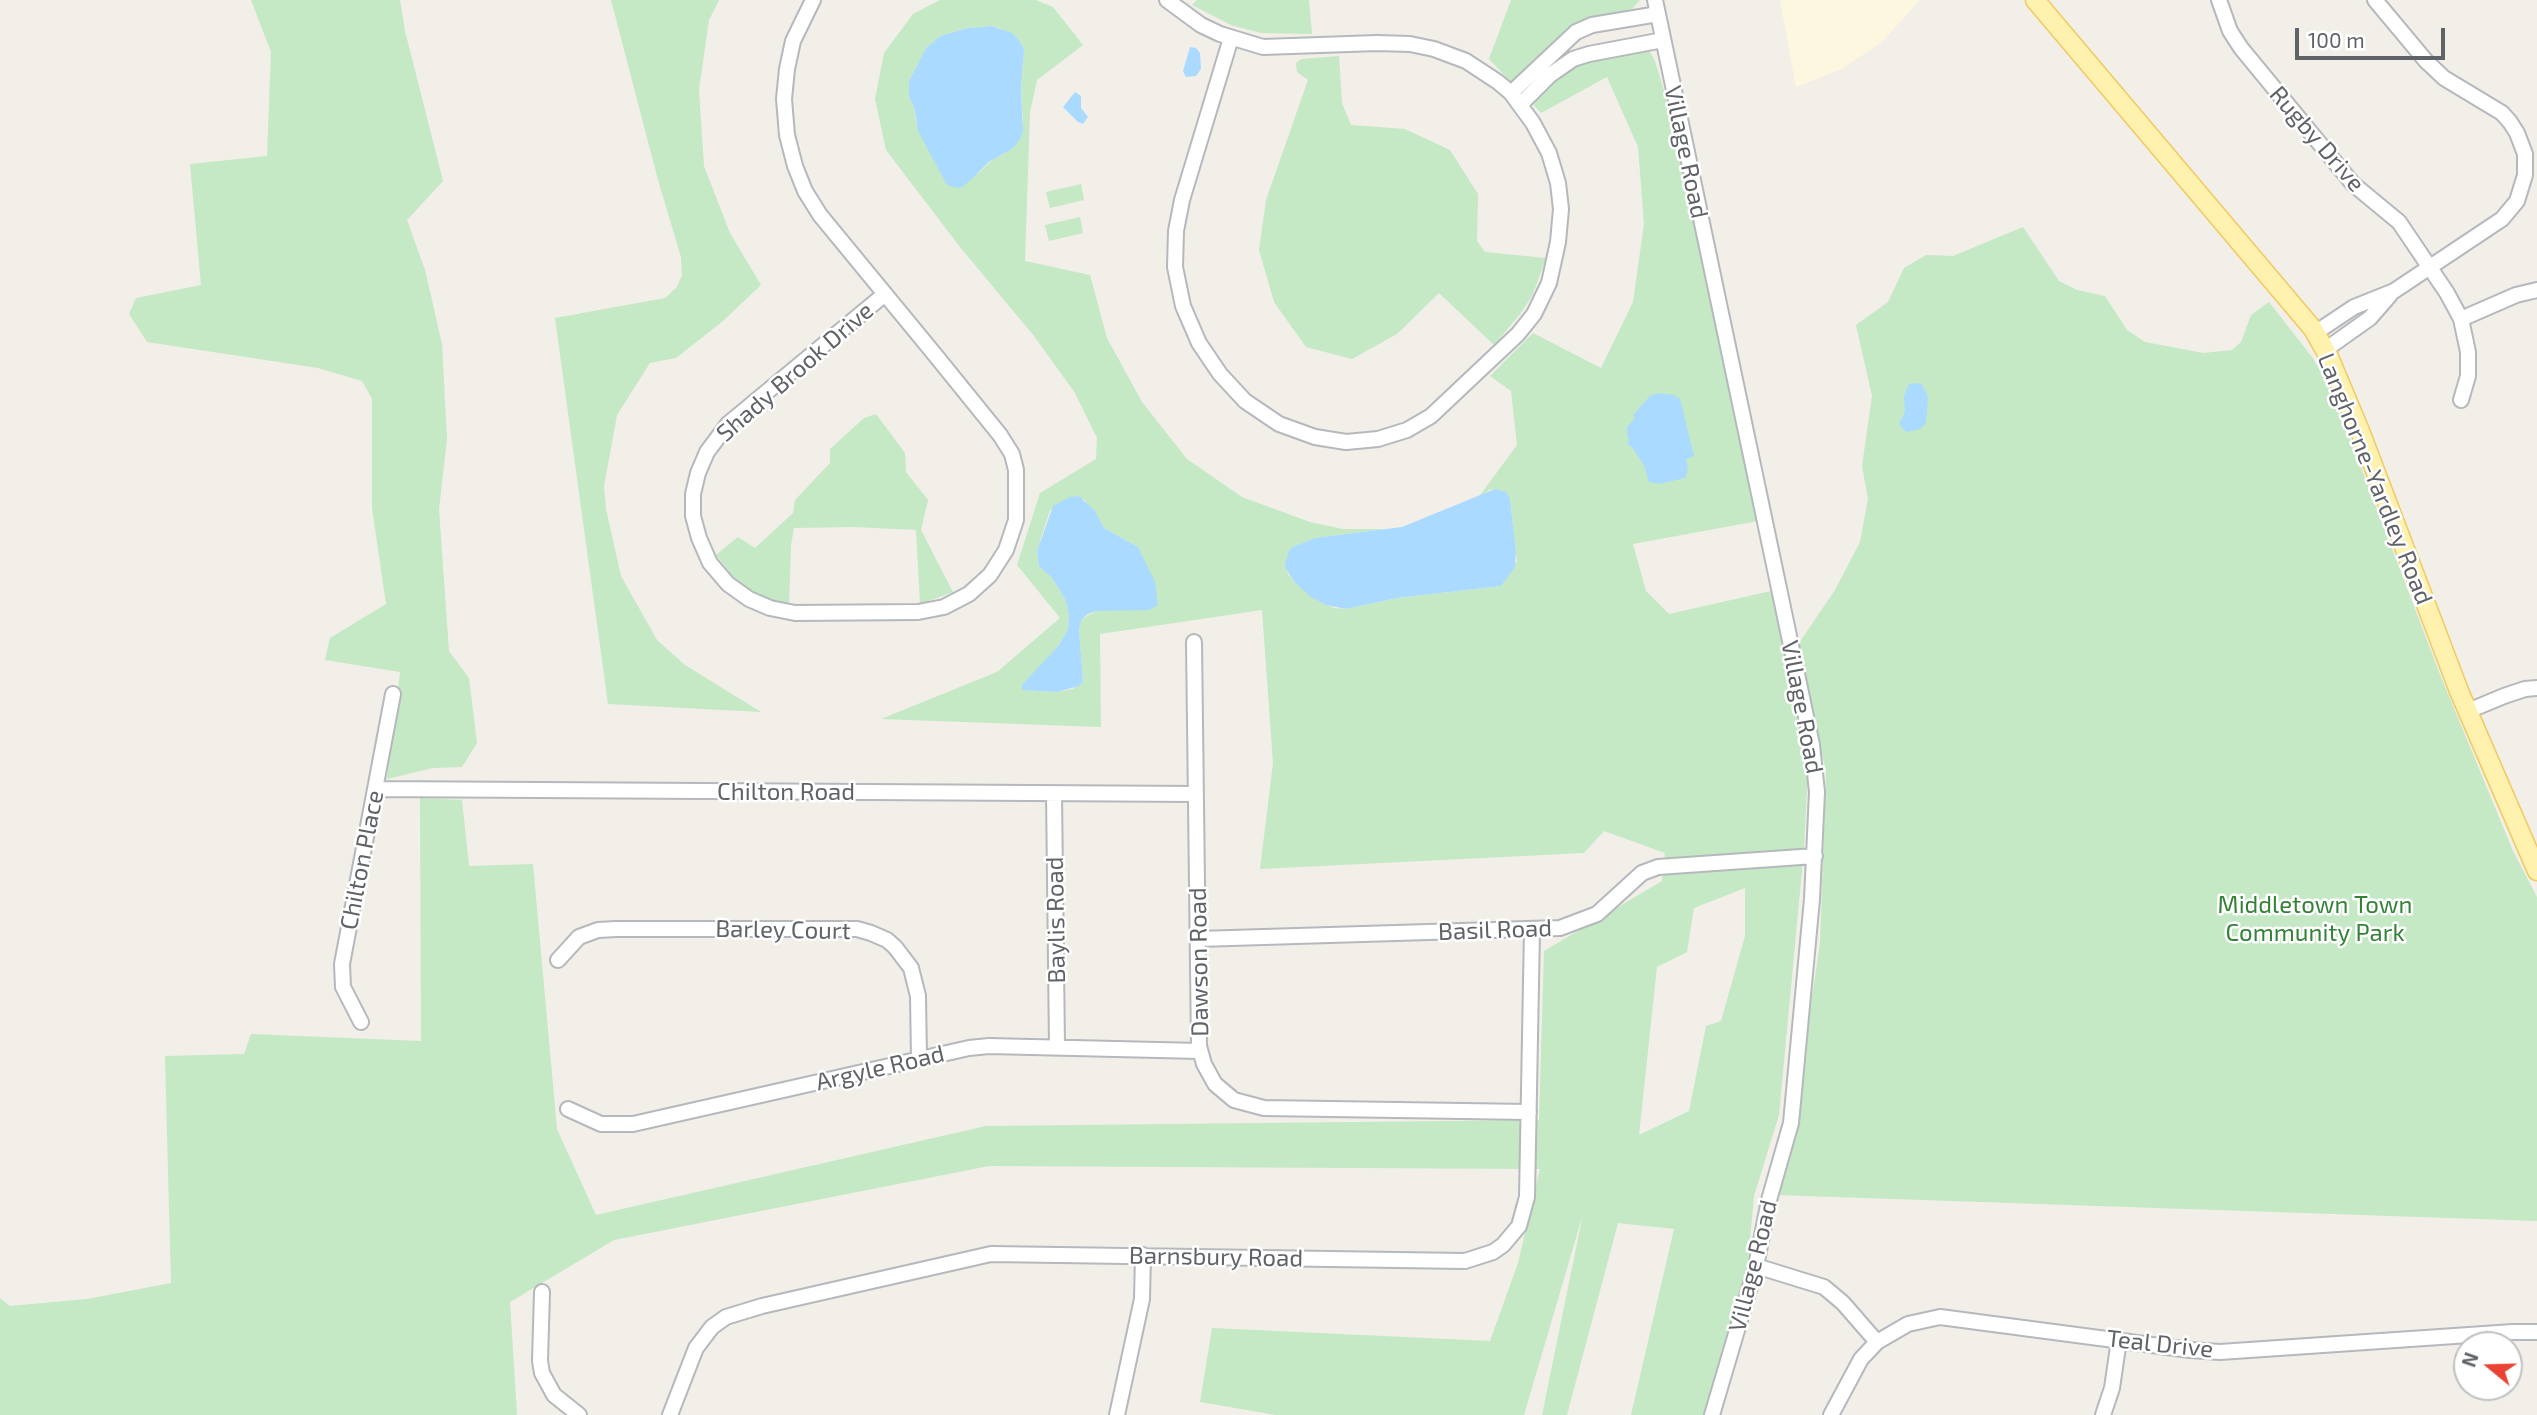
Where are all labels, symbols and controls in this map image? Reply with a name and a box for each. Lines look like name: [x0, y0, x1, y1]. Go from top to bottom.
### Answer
scale bar: [2299, 14, 2450, 58]
text: 100 m: [2308, 27, 2365, 52]
street label: Rugby Drive: [2263, 80, 2371, 198]
street label: Village Road: [1658, 83, 1714, 221]
street label: Shady Brook Drive: [711, 296, 879, 448]
street label: Langhorne-Yardley Road: [2311, 349, 2439, 609]
street label: Village Road: [1775, 638, 1829, 776]
street label: Chilton Road: [717, 778, 855, 806]
street label: Chilton Place: [334, 788, 390, 932]
street label: Baylis Road: [1040, 856, 1072, 984]
street label: Dawson Road: [1183, 887, 1215, 1037]
park label: Middletown Town Community Park: [2218, 891, 2412, 947]
street label: Barley Court: [715, 914, 851, 946]
street label: Basil Road: [1438, 914, 1552, 946]
street label: Argyle Road: [813, 1039, 947, 1097]
street label: Village Road: [1723, 1197, 1783, 1335]
street label: Barnsbury Road: [1129, 1241, 1303, 1273]
street label: Teal Drive: [2105, 1324, 2215, 1364]
north arrow: [2453, 1331, 2523, 1401]
text: N: [2456, 1349, 2483, 1370]

